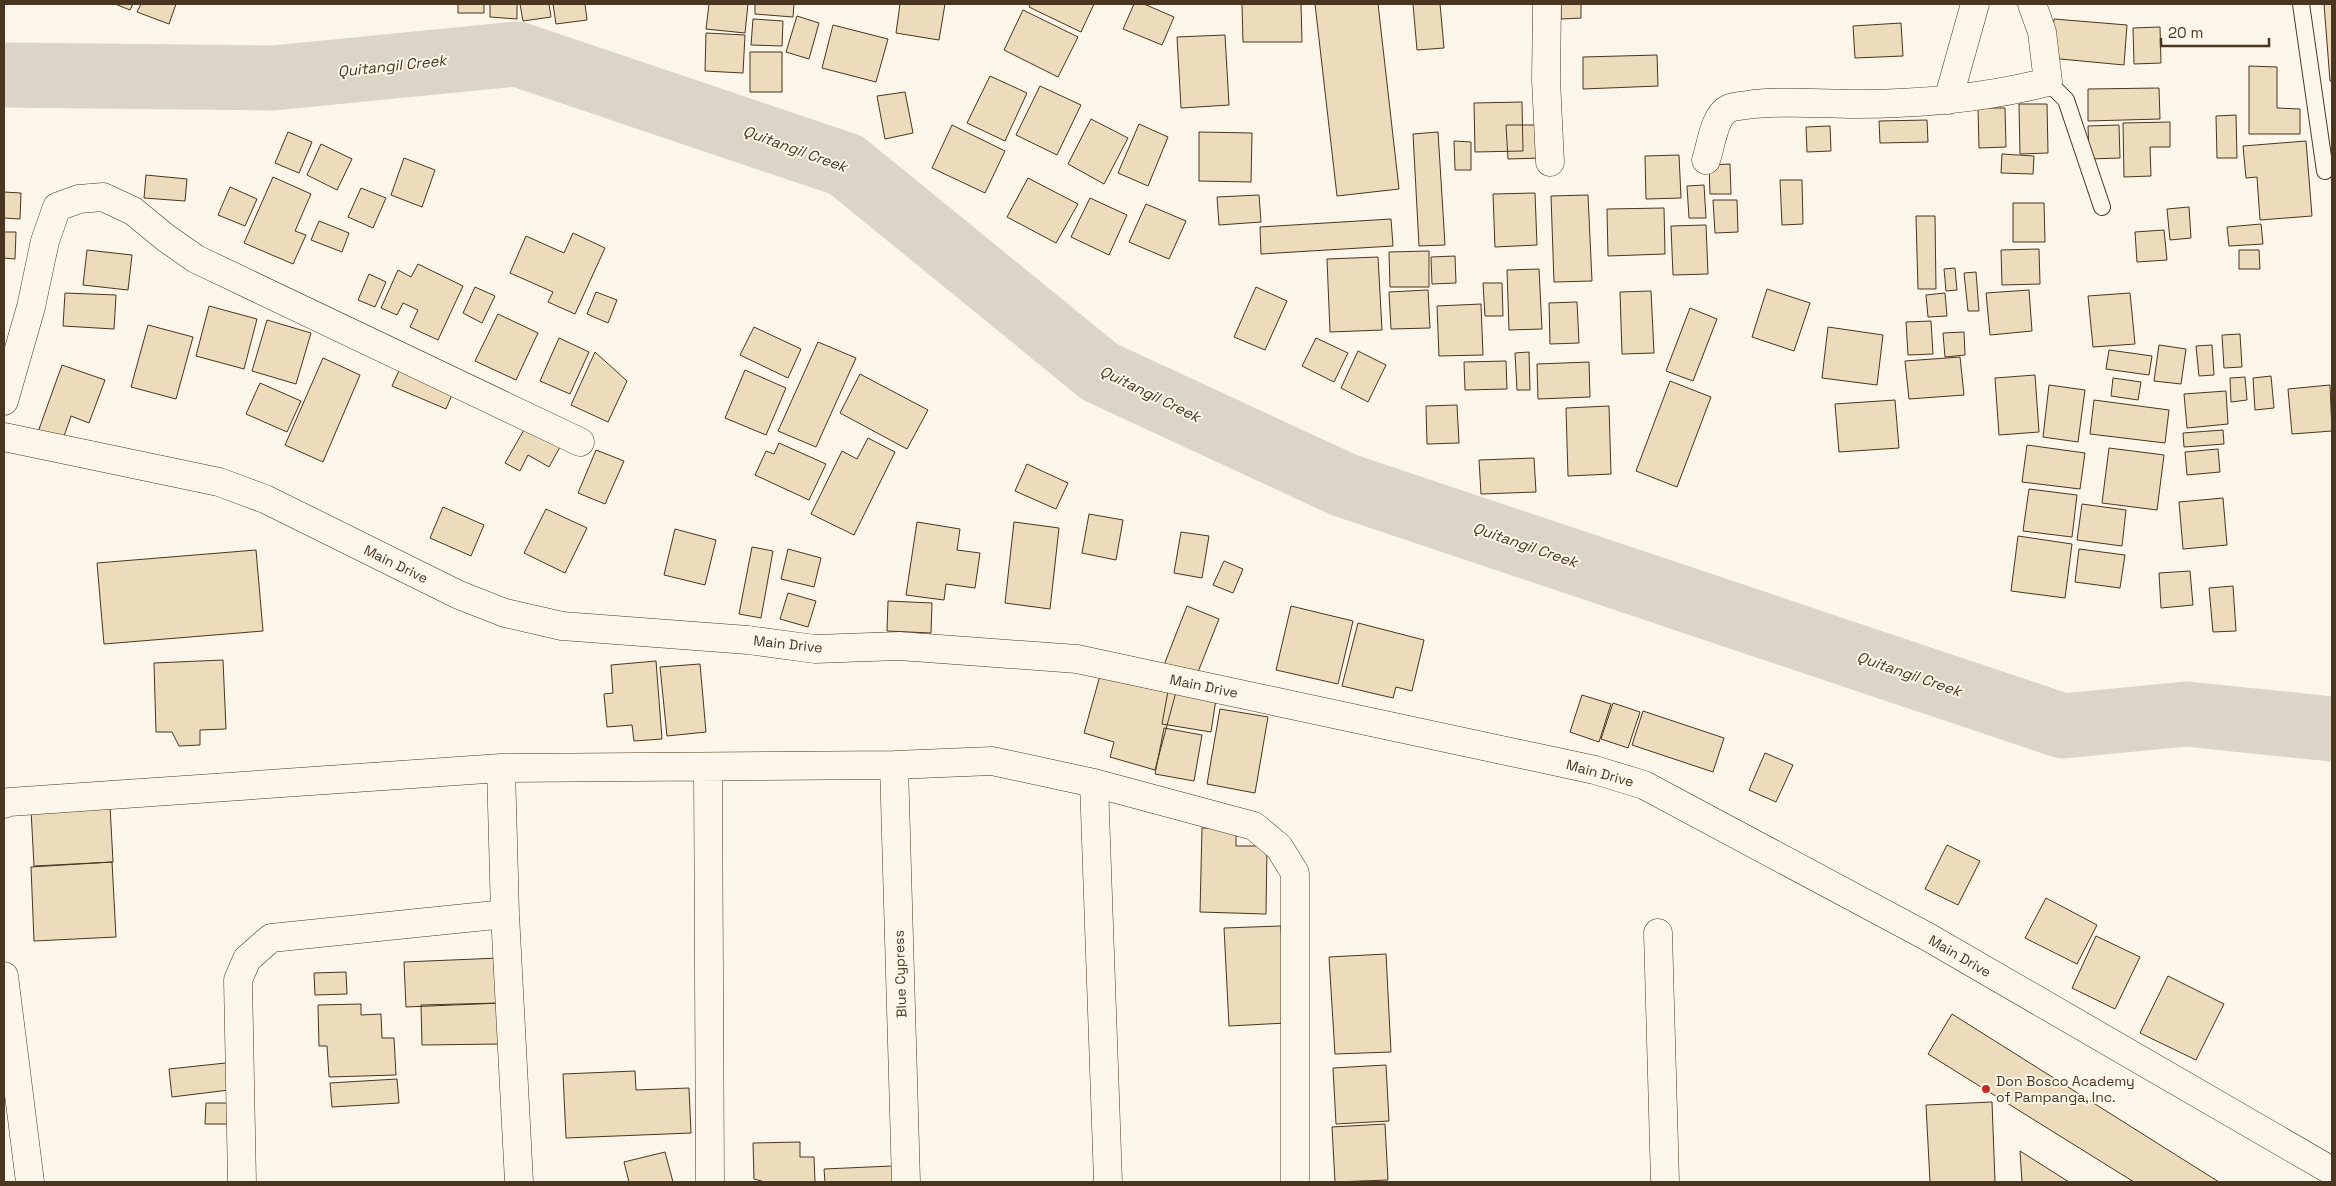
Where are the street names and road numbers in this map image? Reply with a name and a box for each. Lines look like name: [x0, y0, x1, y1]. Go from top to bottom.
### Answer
street label: Main Drive: [361, 541, 431, 587]
street label: Main Drive: [753, 631, 823, 657]
street label: Main Drive: [1168, 670, 1240, 702]
street label: Main Drive: [1564, 755, 1636, 791]
street label: Blue Cypress: [889, 930, 911, 1018]
street label: Main Drive: [1925, 931, 1995, 981]

